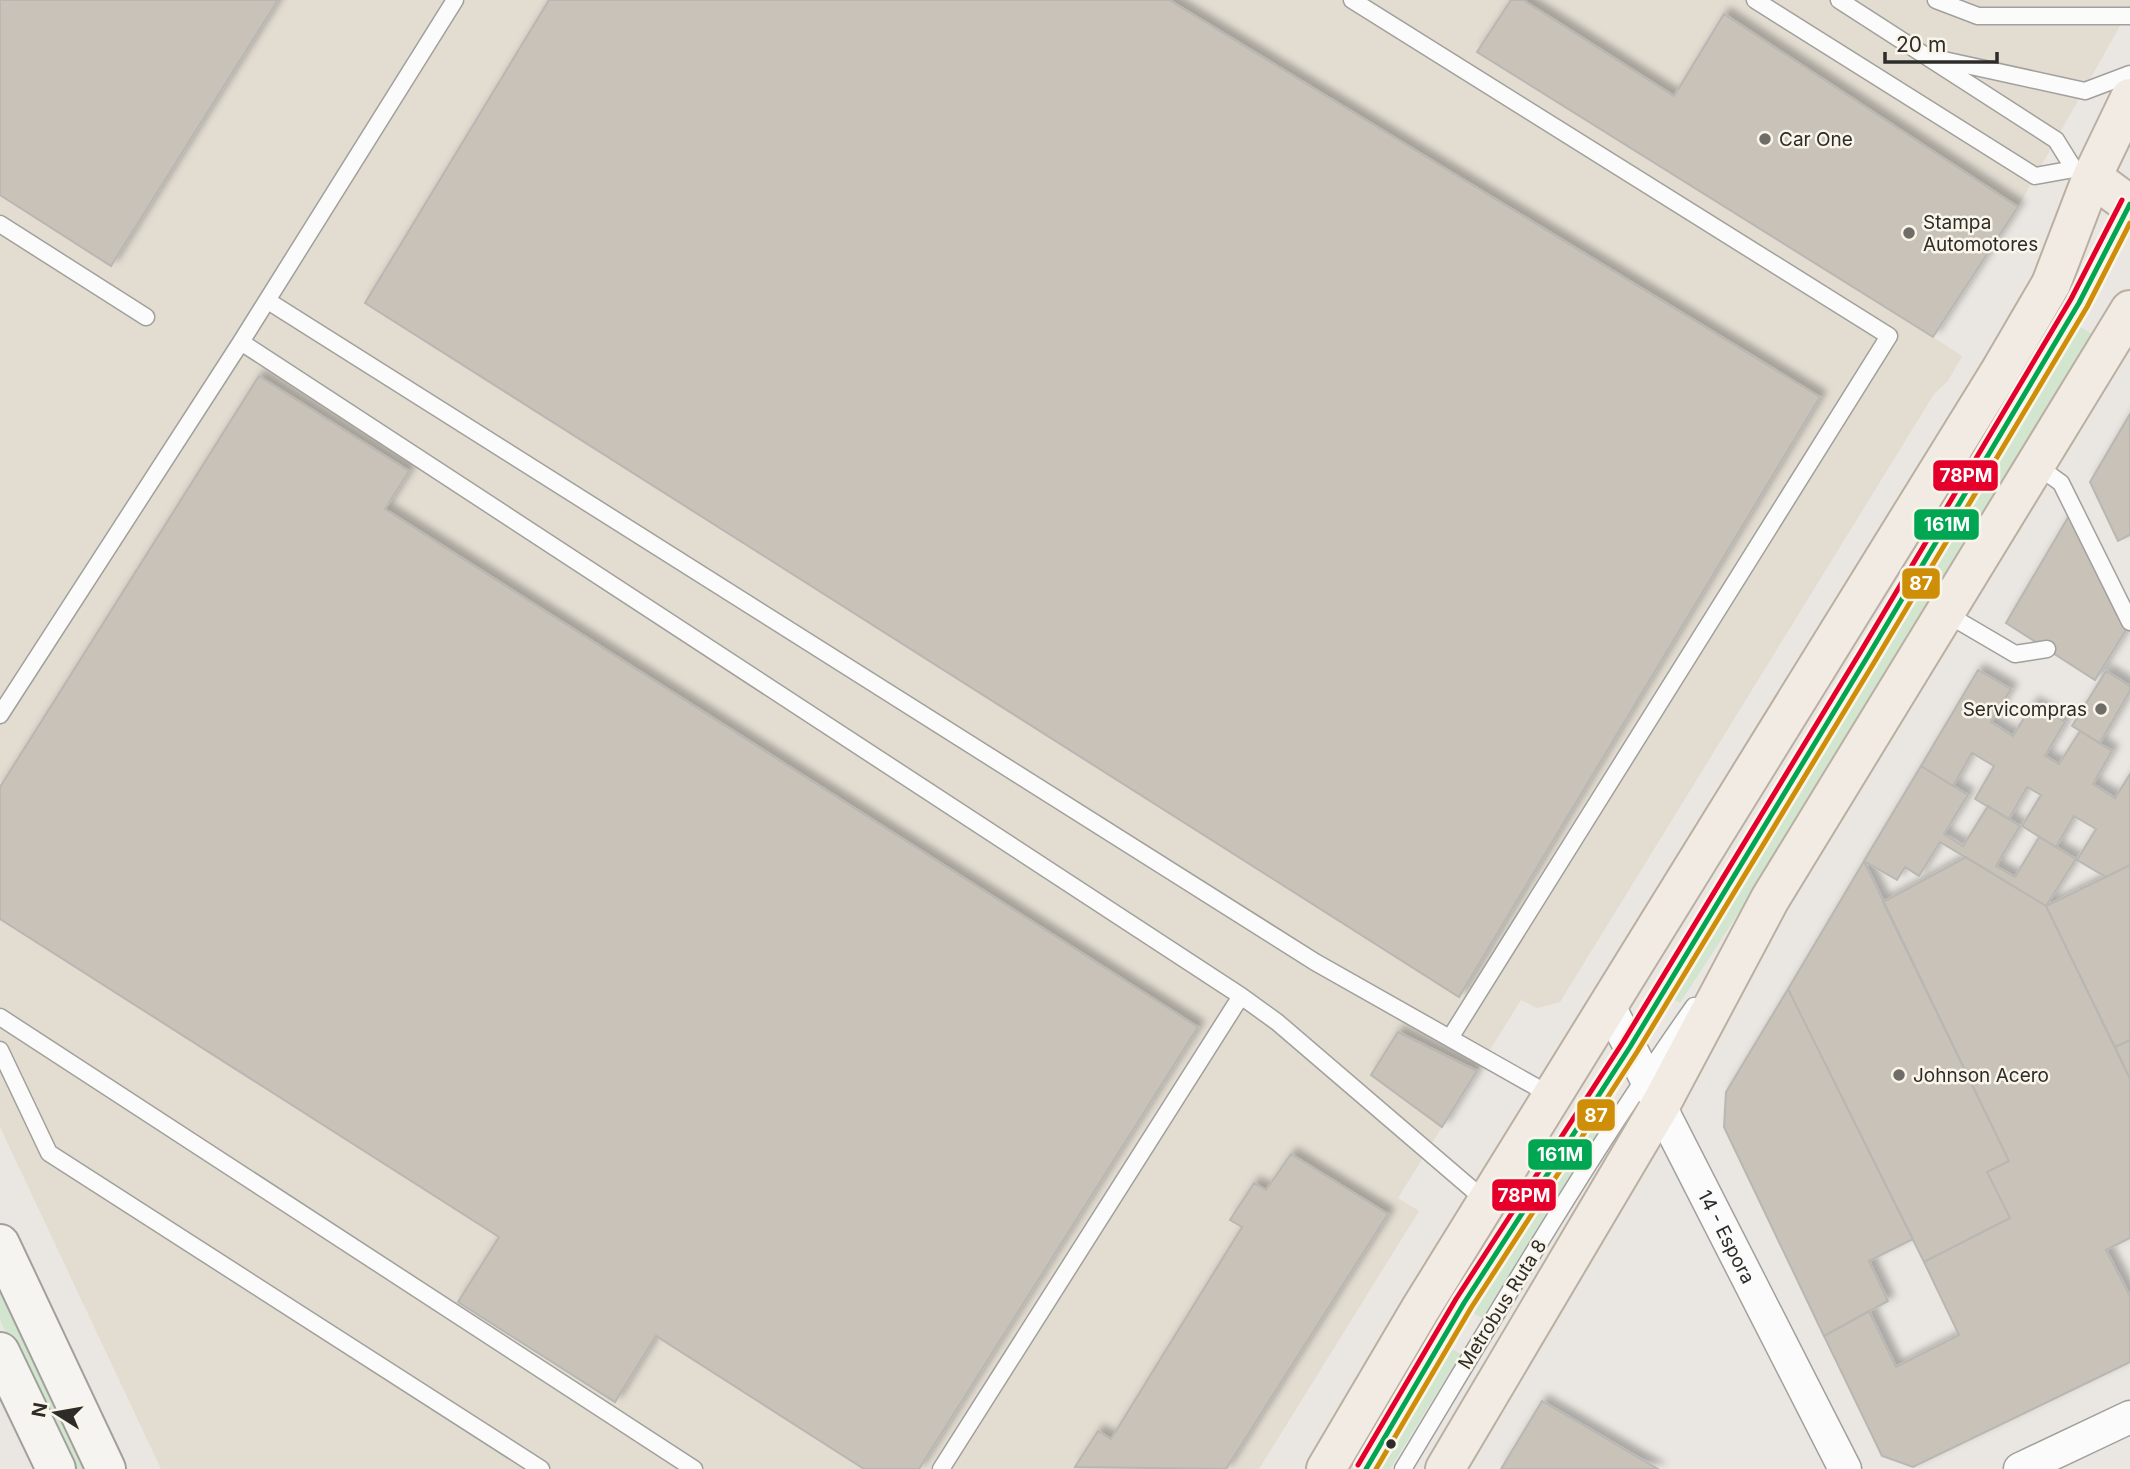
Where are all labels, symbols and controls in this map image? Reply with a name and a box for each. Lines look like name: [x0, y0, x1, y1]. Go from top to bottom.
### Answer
scale bar: [1885, 21, 1997, 65]
text: 20 m: [1896, 32, 1946, 57]
place label: Car One: [1779, 128, 1853, 151]
marker: Car One: [1757, 131, 1773, 147]
place label: Stampa Automotores: [1923, 211, 2038, 256]
marker: Stampa Automotores: [1901, 225, 1917, 241]
line badge: 78PM: [1932, 459, 1999, 492]
text: 78PM: [1939, 464, 1993, 487]
line badge: 161M: [1913, 508, 1980, 541]
text: 161M: [1924, 513, 1970, 536]
line badge: 87: [1901, 567, 1941, 600]
text: 87: [1909, 572, 1933, 595]
place label: Servicompras: [1963, 698, 2087, 721]
marker: Servicompras: [2093, 701, 2109, 717]
place label: Johnson Acero: [1913, 1064, 2049, 1087]
marker: Johnson Acero: [1891, 1067, 1907, 1083]
line badge: 87: [1576, 1098, 1616, 1132]
text: 87: [1584, 1104, 1608, 1127]
line badge: 161M: [1527, 1138, 1593, 1171]
text: 161M: [1537, 1143, 1583, 1166]
line badge: 78PM: [1491, 1178, 1557, 1212]
text: 78PM: [1497, 1184, 1551, 1207]
street label: 14 - Espora: [1693, 1186, 1760, 1288]
street label: Metrobus Ruta 8: [1453, 1235, 1552, 1373]
north arrow: [21, 1378, 91, 1448]
text: N: [27, 1401, 52, 1419]
unlabelled marker: [1384, 1437, 1398, 1451]

